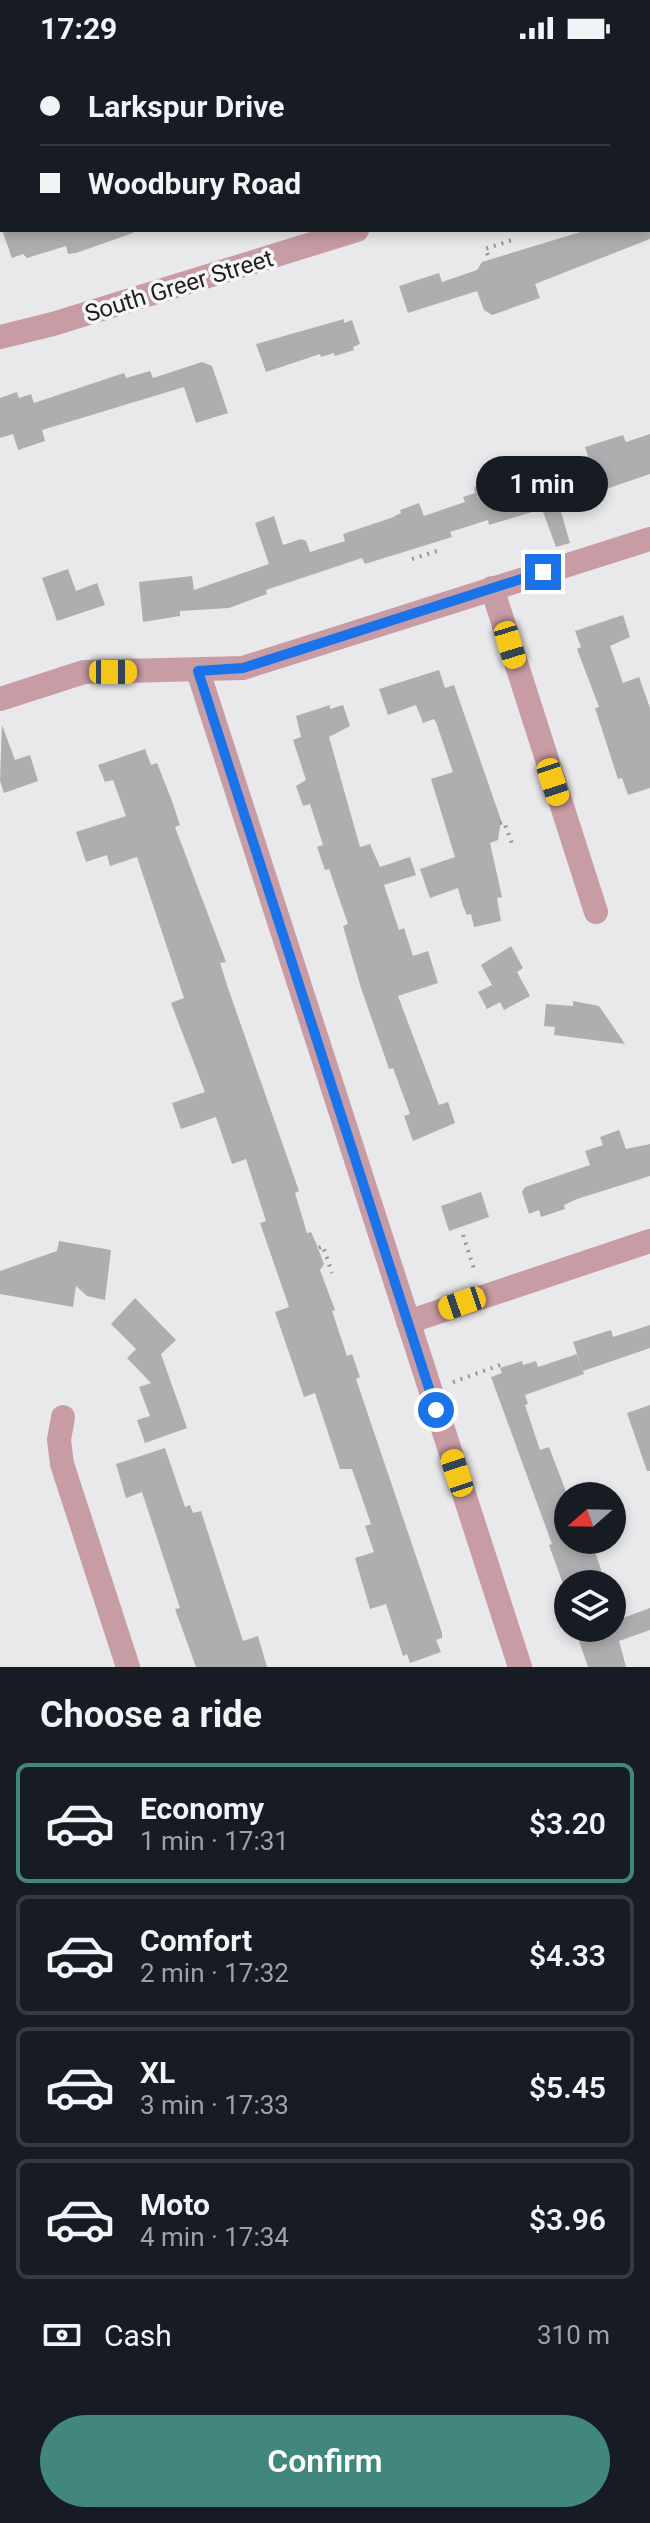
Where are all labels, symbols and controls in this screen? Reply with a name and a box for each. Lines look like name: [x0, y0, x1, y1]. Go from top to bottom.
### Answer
text: 17:29: [40, 11, 117, 46]
text: Larkspur Drive: [88, 89, 284, 124]
text: Woodbury Road: [88, 166, 301, 201]
street label: South Greer Street: [82, 244, 277, 328]
callout: 1 min: [477, 456, 609, 512]
text: 1 min: [509, 469, 575, 499]
route end: [525, 554, 561, 590]
car: [492, 619, 528, 671]
car: [89, 660, 137, 684]
car: [534, 755, 572, 809]
car: [435, 1284, 489, 1322]
route start: [418, 1392, 454, 1428]
car: [438, 1446, 476, 1500]
north arrow: [554, 1482, 626, 1554]
map controls: [554, 1482, 626, 1642]
button: layers: [554, 1570, 626, 1642]
text: Choose a ride: [40, 1694, 262, 1736]
icon: car: [44, 1787, 116, 1859]
text: Economy: [140, 1791, 264, 1826]
text: $3.20: [529, 1806, 606, 1841]
text: 1 min · 17:31: [140, 1826, 289, 1856]
icon: car: [44, 1919, 116, 1991]
text: Comfort: [140, 1923, 252, 1958]
text: $4.33: [529, 1938, 606, 1973]
text: 2 min · 17:32: [140, 1958, 289, 1988]
icon: car: [44, 2051, 116, 2123]
text: XL: [140, 2055, 175, 2090]
text: $5.45: [529, 2070, 606, 2105]
text: 3 min · 17:33: [140, 2090, 289, 2120]
icon: car: [44, 2183, 116, 2255]
text: Moto: [140, 2187, 210, 2222]
text: $3.96: [529, 2202, 606, 2237]
text: 4 min · 17:34: [140, 2222, 289, 2252]
icon: cash: [40, 2313, 84, 2357]
text: Cash: [104, 2318, 172, 2353]
text: 310 m: [537, 2320, 610, 2350]
button: Confirm: [40, 2415, 610, 2507]

